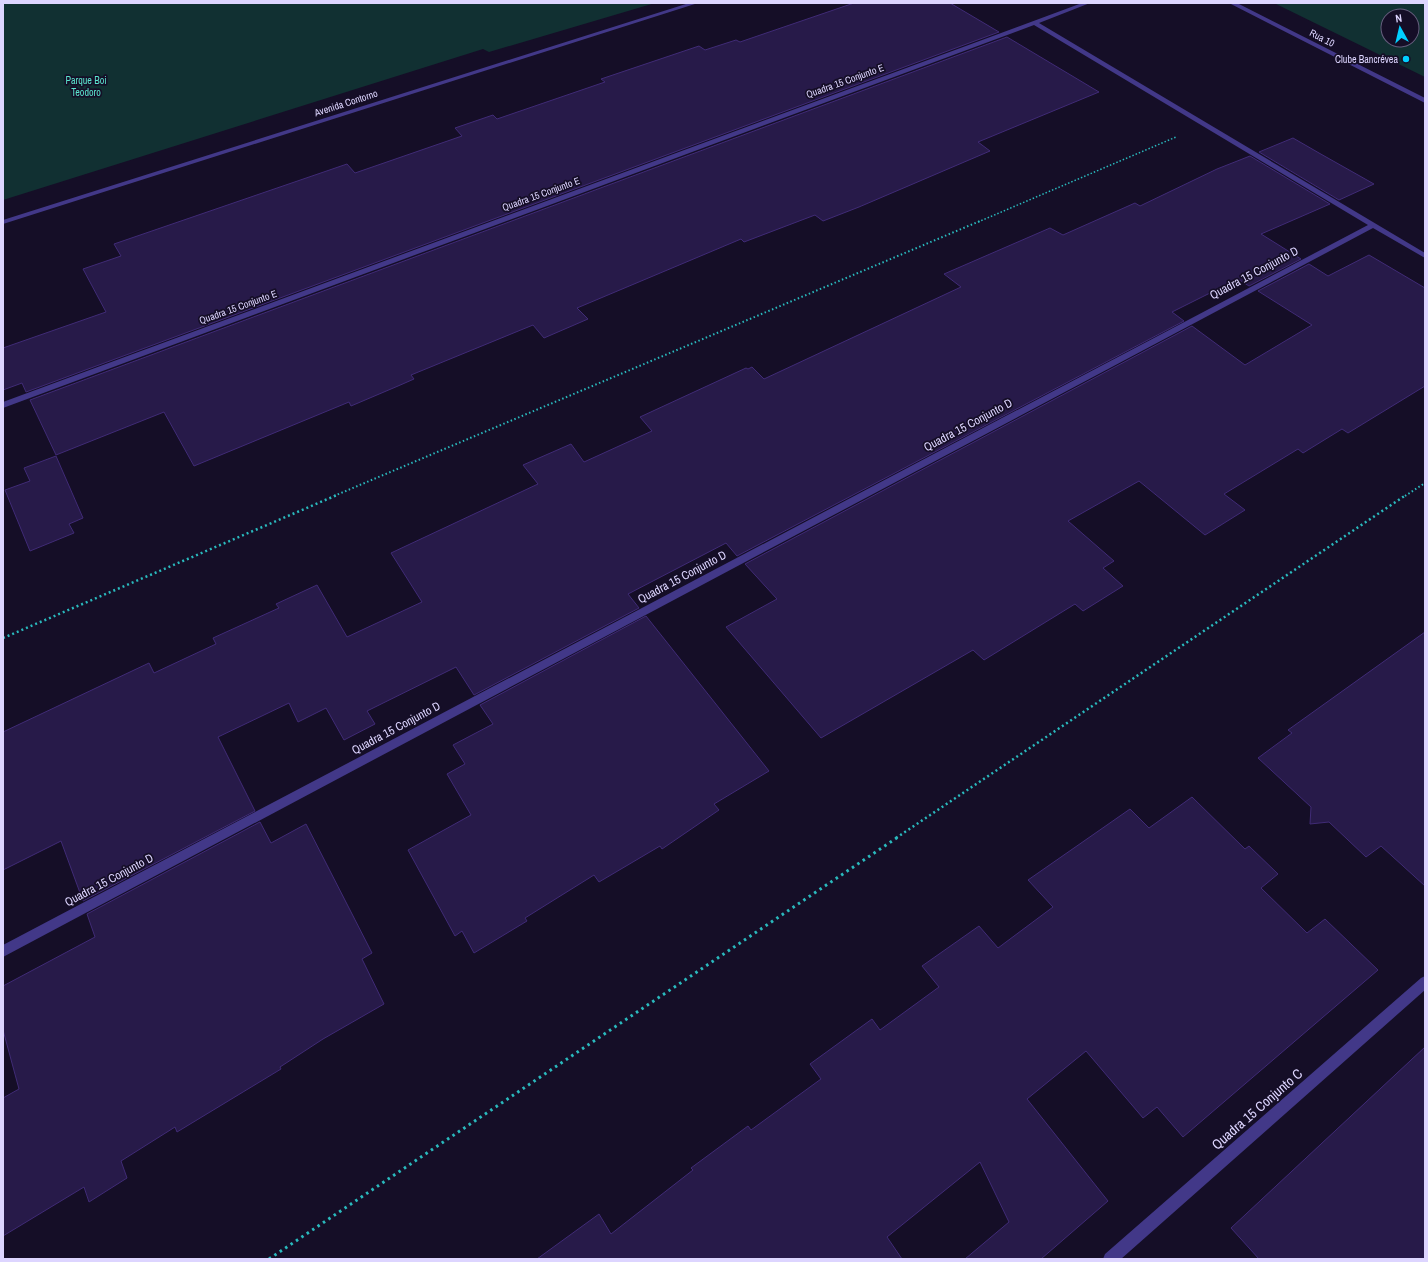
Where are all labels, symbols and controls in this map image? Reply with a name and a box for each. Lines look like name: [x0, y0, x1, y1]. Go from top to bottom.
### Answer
north arrow: [1380, 8, 1420, 48]
text: N: [1394, 11, 1403, 25]
street label: Rua 10: [1307, 26, 1337, 50]
place label: Clube Bancrévea: [1335, 53, 1398, 66]
marker: Clube Bancrévea: [1401, 54, 1411, 64]
street label: Quadra 15 Conjunto E: [804, 61, 886, 101]
park label: Parque Boi Teodoro: [65, 74, 107, 99]
street label: Avenida Contorno: [312, 86, 380, 120]
street label: Quadra 15 Conjunto E: [500, 174, 582, 214]
street label: Quadra 15 Conjunto D: [1207, 243, 1301, 303]
street label: Quadra 15 Conjunto E: [197, 287, 279, 327]
street label: Quadra 15 Conjunto D: [921, 395, 1015, 455]
street label: Quadra 15 Conjunto D: [635, 547, 729, 607]
street label: Quadra 15 Conjunto D: [349, 698, 443, 758]
street label: Quadra 15 Conjunto D: [62, 850, 156, 910]
street label: Quadra 15 Conjunto C: [1208, 1065, 1306, 1153]

